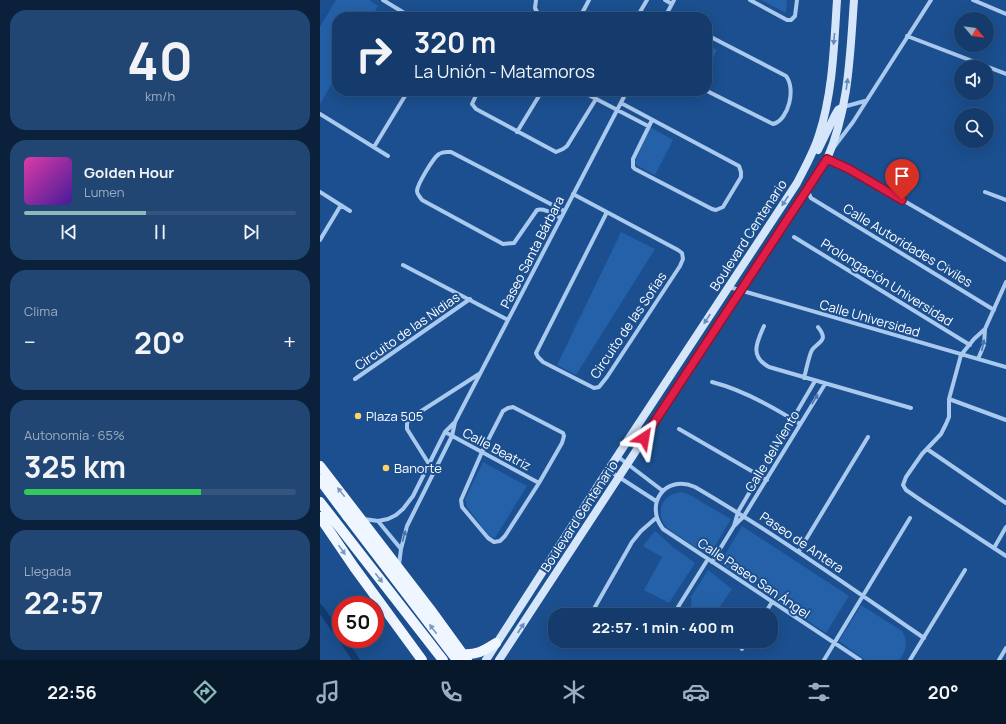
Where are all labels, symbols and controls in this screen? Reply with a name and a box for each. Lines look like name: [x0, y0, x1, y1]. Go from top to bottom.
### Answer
north arrow: [954, 12, 994, 52]
map controls: [954, 12, 994, 148]
text: 320 m: [414, 23, 496, 61]
text: 40: [127, 25, 193, 96]
icon: right: [348, 28, 400, 80]
one-way arrow: [830, 33, 837, 45]
text: La Unión - Matamoros: [414, 59, 595, 83]
button: sound: [954, 60, 994, 100]
one-way arrow: [844, 78, 850, 90]
text: km/h: [145, 87, 175, 105]
button: search: [954, 108, 994, 148]
pin: [885, 159, 919, 200]
text: Golden Hour: [84, 162, 174, 183]
icon: arrive: [891, 165, 913, 187]
street label: Boulevard Centenario: [705, 176, 791, 294]
text: Lumen: [84, 183, 124, 201]
street label: Paseo Santa Bárbara: [496, 193, 568, 311]
one-way arrow: [781, 196, 789, 206]
street label: Calle Autoridades Civiles: [840, 199, 976, 291]
icon: previous: [58, 221, 80, 243]
icon: pause: [149, 221, 171, 243]
icon: next: [240, 221, 262, 243]
street label: Prolongación Universidad: [818, 234, 956, 330]
street label: Circuito de las Sofias: [586, 268, 671, 382]
street label: Circuito de las Nidias: [351, 288, 463, 374]
street label: Calle Universidad: [818, 295, 922, 341]
text: Clima: [24, 302, 58, 320]
one-way arrow: [703, 314, 711, 324]
text: 20°: [134, 322, 185, 363]
text: −: [24, 327, 36, 357]
text: +: [283, 327, 296, 357]
one-way arrow: [981, 339, 987, 351]
one-way arrow: [812, 393, 819, 405]
place label: Plaza 505: [366, 407, 423, 425]
street label: Calle del Viento: [741, 407, 804, 495]
marker: Plaza 505: [353, 411, 363, 421]
position arrow: [623, 417, 665, 459]
street label: Calle Beatriz: [460, 423, 535, 475]
text: Autonomía · 65%: [24, 426, 125, 444]
text: 325 km: [24, 446, 126, 487]
street label: Boulevard Centenario: [536, 457, 622, 575]
place label: Banorte: [394, 459, 442, 477]
marker: Banorte: [381, 463, 391, 473]
one-way arrow: [337, 487, 345, 498]
street label: Paseo de Antera: [757, 507, 847, 577]
one-way arrow: [401, 530, 407, 542]
street label: Calle Paseo San Ángel: [694, 534, 814, 622]
one-way arrow: [338, 544, 346, 555]
text: Llegada: [24, 562, 71, 580]
one-way arrow: [375, 573, 383, 583]
text: 22:57: [24, 582, 104, 623]
speed limit sign: 50: [332, 596, 384, 648]
text: 22:57 · 1 min · 400 m: [592, 617, 734, 638]
one-way arrow: [517, 623, 525, 633]
one-way arrow: [429, 624, 437, 635]
icon: directions: [191, 678, 219, 706]
icon: music: [314, 678, 342, 706]
icon: phone: [437, 678, 465, 706]
icon: climate: [560, 678, 588, 706]
icon: car: [682, 678, 710, 706]
icon: filters: [805, 678, 833, 706]
text: 22:56: [47, 680, 97, 704]
text: 20°: [928, 680, 959, 704]

